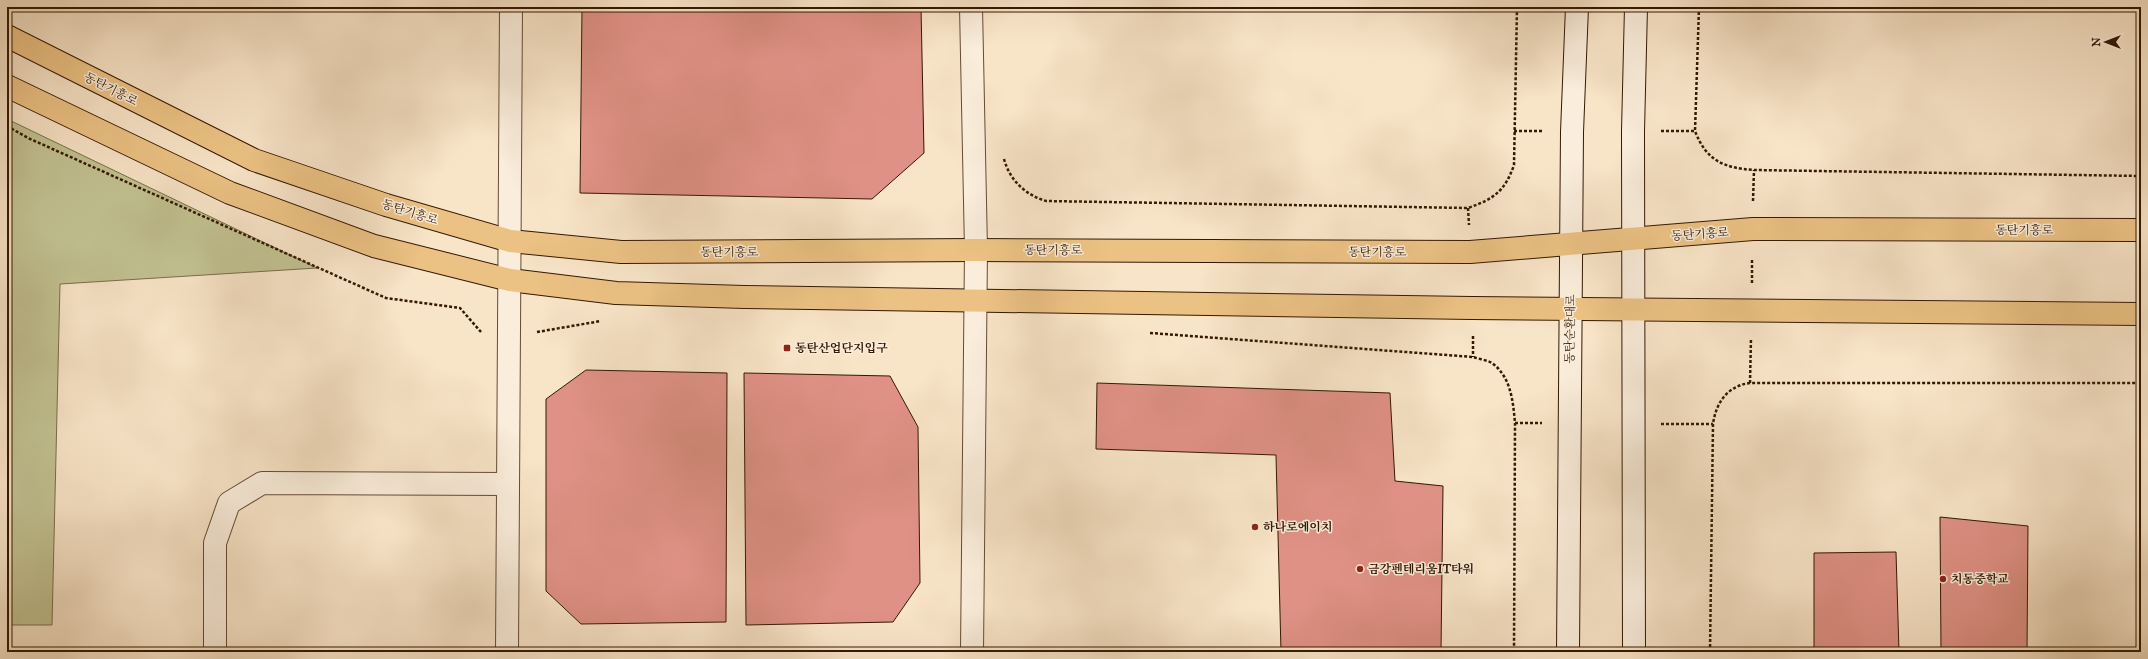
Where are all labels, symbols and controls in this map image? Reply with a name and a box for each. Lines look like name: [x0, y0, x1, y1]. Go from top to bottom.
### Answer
north arrow: [2086, 22, 2126, 62]
text: N: [2090, 37, 2103, 47]
street label: 동탄기흥로: [82, 70, 140, 109]
street label: 동탄기흥로: [380, 197, 440, 227]
street label: 동탄기흥로: [1995, 223, 2053, 237]
street label: 동탄기흥로: [1671, 225, 1730, 243]
street label: 동탄기흥로: [1024, 243, 1082, 257]
street label: 동탄기흥로: [700, 245, 758, 259]
street label: 동탄기흥로: [1348, 245, 1406, 259]
street label: 동탄순환대로: [1562, 294, 1578, 364]
place label: 동탄산업단지입구: [795, 341, 888, 355]
marker: 동탄산업단지입구: [782, 343, 792, 353]
place label: 하나로에이치: [1263, 520, 1333, 534]
marker: 하나로에이치: [1250, 522, 1260, 532]
place label: 금강펜테리움IT타워: [1368, 562, 1474, 576]
marker: 금강펜테리움IT타워: [1355, 564, 1365, 574]
place label: 치동중학교: [1951, 572, 2009, 586]
marker: 치동중학교: [1938, 574, 1948, 584]

